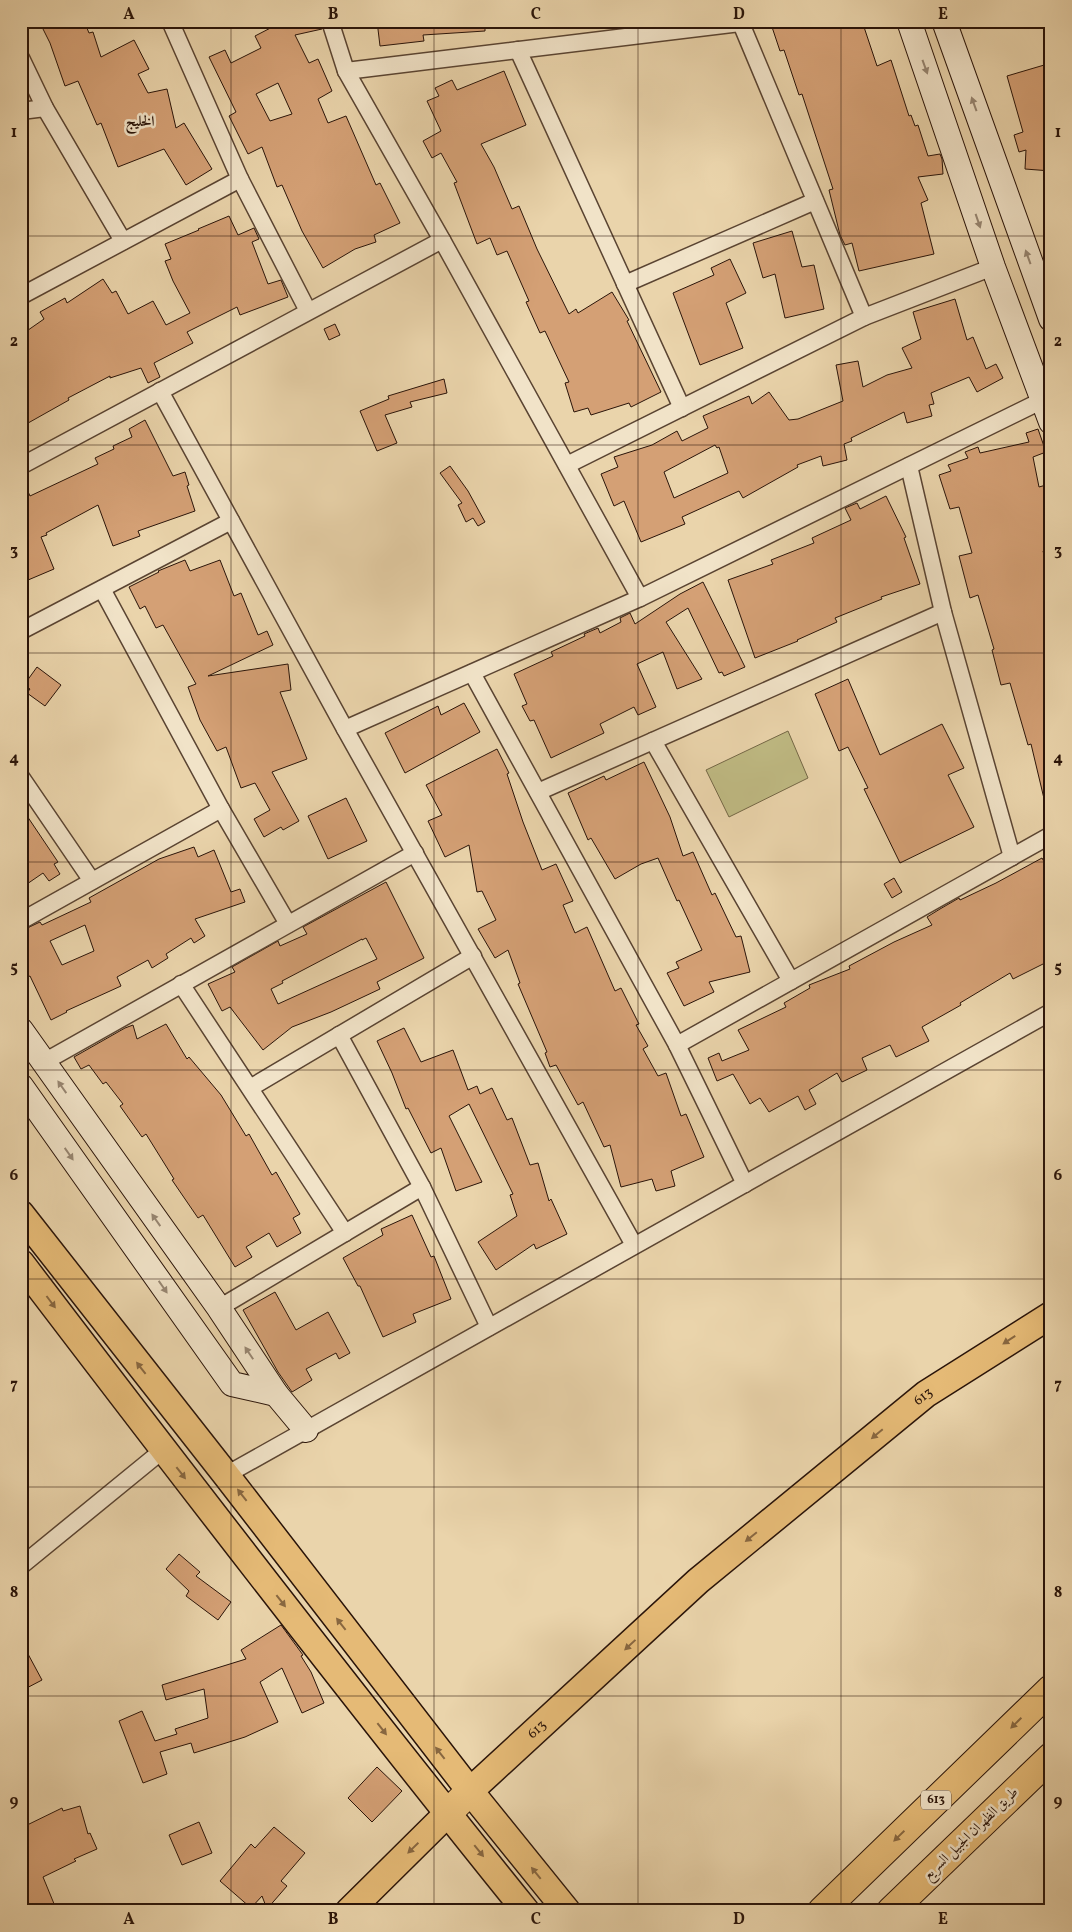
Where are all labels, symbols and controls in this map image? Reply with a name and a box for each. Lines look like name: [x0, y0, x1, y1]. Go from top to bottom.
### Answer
text: A: [123, 4, 135, 26]
text: B: [328, 4, 339, 26]
text: C: [531, 4, 541, 26]
text: D: [733, 4, 745, 26]
text: E: [938, 4, 948, 26]
one-way arrow: [921, 60, 929, 75]
one-way arrow: [970, 96, 978, 111]
district label: الخليج: [126, 112, 154, 135]
text: 1: [11, 122, 17, 144]
text: 1: [1055, 122, 1061, 144]
one-way arrow: [975, 213, 982, 228]
one-way arrow: [1024, 249, 1032, 264]
text: 2: [10, 331, 18, 353]
text: 2: [1054, 331, 1062, 353]
text: 3: [10, 540, 18, 562]
text: 3: [1054, 540, 1062, 562]
text: 4: [9, 748, 19, 770]
text: 4: [1053, 748, 1063, 770]
text: 5: [10, 957, 18, 979]
text: 5: [1054, 957, 1062, 979]
one-way arrow: [57, 1080, 67, 1094]
one-way arrow: [64, 1147, 75, 1160]
text: 6: [10, 1165, 19, 1187]
text: 6: [1054, 1165, 1063, 1187]
one-way arrow: [151, 1213, 161, 1226]
one-way arrow: [158, 1280, 168, 1294]
one-way arrow: [45, 1295, 56, 1308]
one-way arrow: [1003, 1336, 1016, 1345]
one-way arrow: [244, 1346, 254, 1360]
one-way arrow: [136, 1361, 146, 1374]
text: 7: [10, 1374, 18, 1396]
text: 7: [1054, 1374, 1062, 1396]
street label: 613: [909, 1383, 936, 1410]
one-way arrow: [871, 1429, 884, 1440]
one-way arrow: [176, 1466, 187, 1479]
one-way arrow: [236, 1489, 247, 1502]
one-way arrow: [745, 1532, 758, 1543]
text: 8: [10, 1582, 18, 1604]
text: 8: [1054, 1582, 1062, 1604]
one-way arrow: [276, 1594, 287, 1607]
one-way arrow: [335, 1618, 346, 1631]
one-way arrow: [624, 1639, 636, 1651]
street label: 613: [523, 1716, 551, 1743]
one-way arrow: [1010, 1717, 1022, 1729]
one-way arrow: [376, 1722, 387, 1735]
one-way arrow: [435, 1746, 445, 1760]
street label: طريق الظهران الجبيل السريع: [919, 1783, 1025, 1887]
road number: 613: [921, 1790, 951, 1810]
text: 9: [10, 1791, 19, 1813]
text: 9: [1054, 1791, 1063, 1813]
one-way arrow: [893, 1830, 905, 1842]
one-way arrow: [407, 1841, 419, 1853]
one-way arrow: [473, 1845, 484, 1858]
one-way arrow: [531, 1867, 542, 1880]
text: A: [123, 1909, 135, 1931]
text: B: [328, 1909, 339, 1931]
text: C: [531, 1909, 541, 1931]
text: D: [733, 1909, 745, 1931]
text: E: [938, 1909, 948, 1931]

